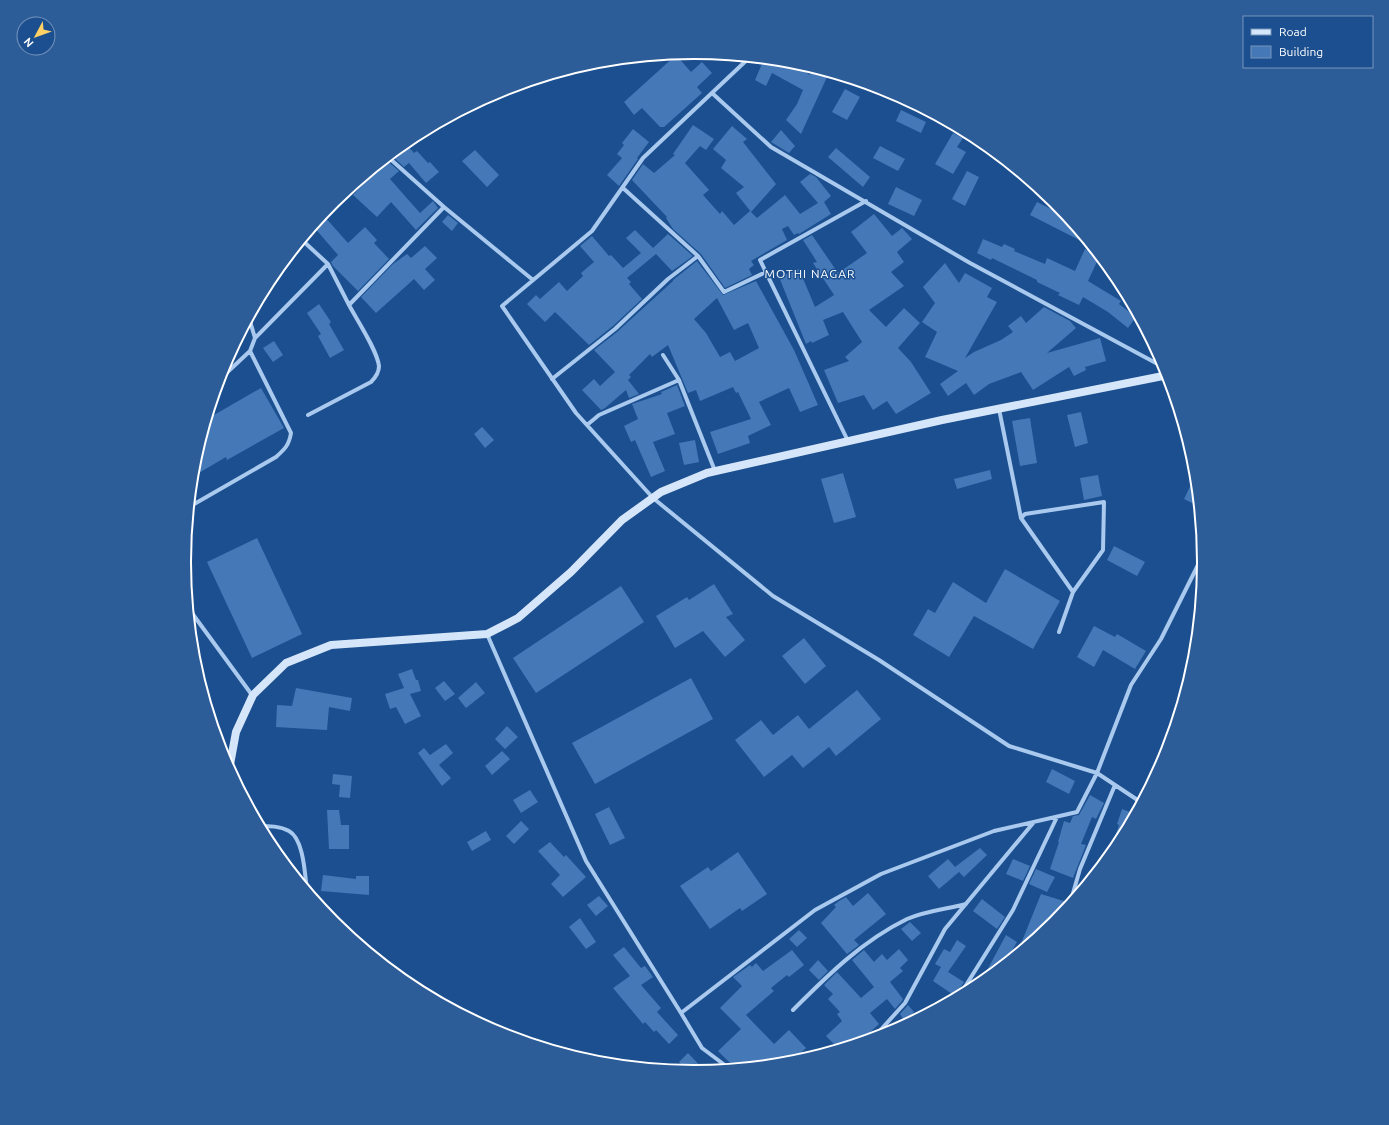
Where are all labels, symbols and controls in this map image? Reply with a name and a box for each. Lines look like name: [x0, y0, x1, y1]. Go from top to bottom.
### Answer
north arrow: [16, 16, 56, 56]
legend: [1243, 16, 1373, 68]
text: Road: [1279, 25, 1307, 38]
text: N: [21, 36, 36, 50]
text: Building: [1279, 45, 1323, 58]
district label: MOTHI NAGAR: [765, 267, 855, 280]

